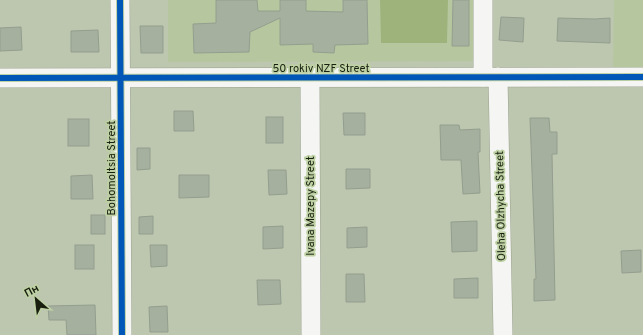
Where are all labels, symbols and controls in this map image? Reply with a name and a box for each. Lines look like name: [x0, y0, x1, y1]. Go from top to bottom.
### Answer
street label: 50 rokiv NZF Street: [272, 62, 370, 76]
street label: Bohomoltsia Street: [105, 120, 119, 216]
street label: Oleha Olzhycha Street: [493, 151, 509, 261]
street label: Ivana Mazepy Street: [304, 156, 318, 256]
north arrow: [16, 279, 56, 319]
text: Пн: [22, 281, 42, 301]

